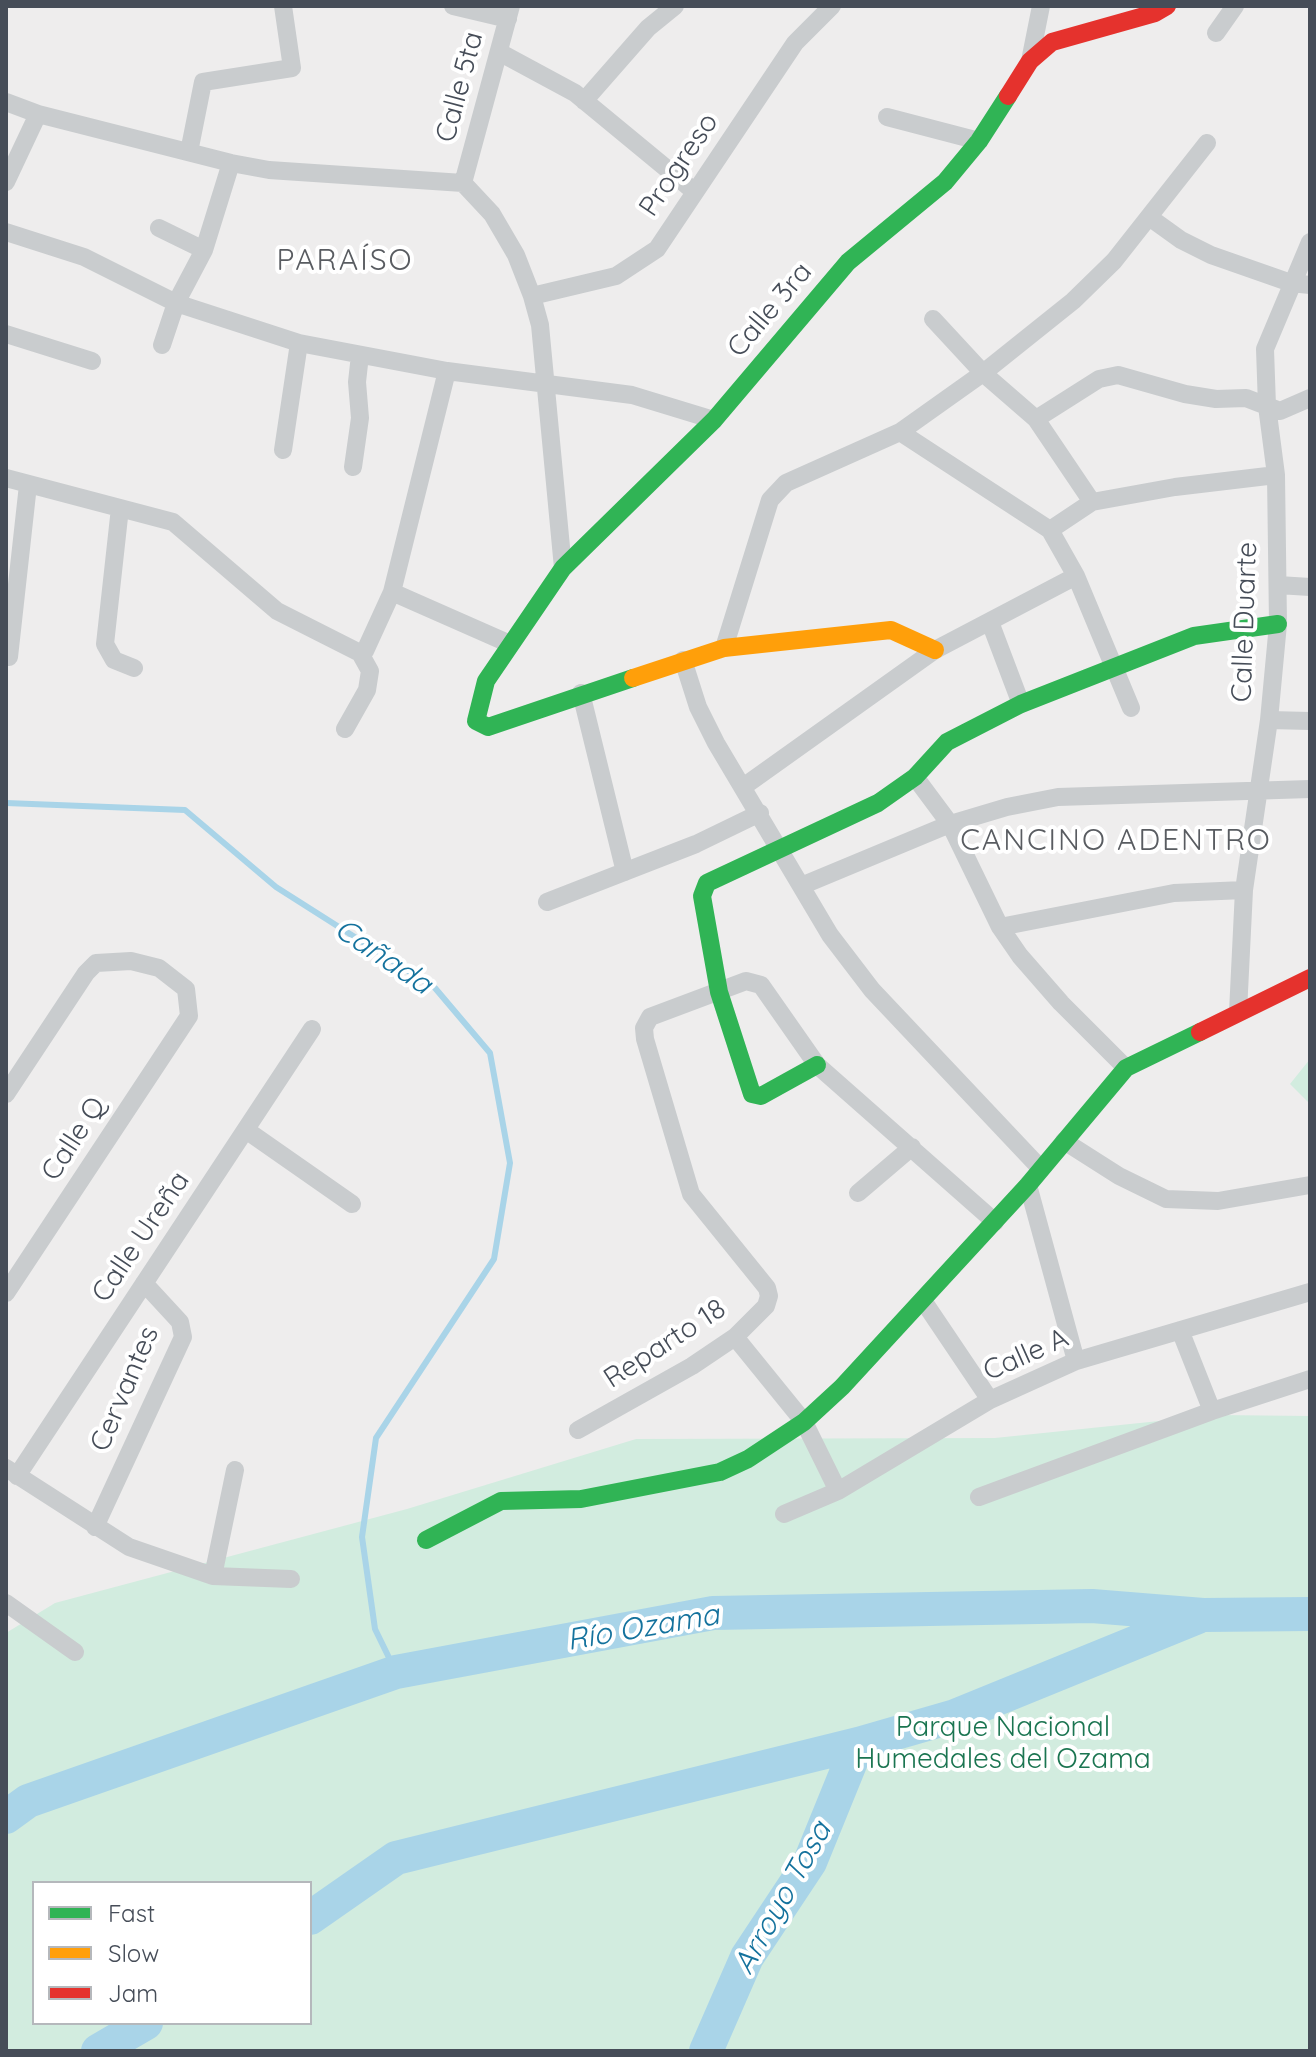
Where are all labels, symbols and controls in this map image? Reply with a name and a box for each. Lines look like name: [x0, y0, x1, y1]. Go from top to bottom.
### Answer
street label: Calle 5ta: [429, 28, 491, 146]
street label: Progreso: [632, 107, 726, 223]
district label: PARAÍSO: [277, 243, 413, 279]
street label: Calle 3ra: [721, 256, 819, 364]
street label: Calle Duarte: [1225, 541, 1265, 703]
district label: CANCINO ADENTRO: [960, 823, 1272, 859]
water label: Cañada: [327, 911, 439, 1003]
street label: Calle Q: [35, 1091, 113, 1187]
street label: Calle Ureña: [85, 1165, 197, 1309]
street label: Reparto 18: [598, 1292, 732, 1396]
street label: Cervantes: [84, 1321, 166, 1457]
street label: Calle A: [978, 1321, 1074, 1389]
water label: Río Ozama: [564, 1597, 722, 1659]
park label: Parque Nacional Humedales del Ozama: [855, 1711, 1151, 1777]
water label: Arroyo Tosa: [726, 1816, 840, 1980]
legend: [32, 1881, 312, 2025]
text: Fast: [108, 1898, 155, 1928]
text: Slow: [108, 1938, 159, 1968]
text: Jam: [108, 1978, 158, 2008]

